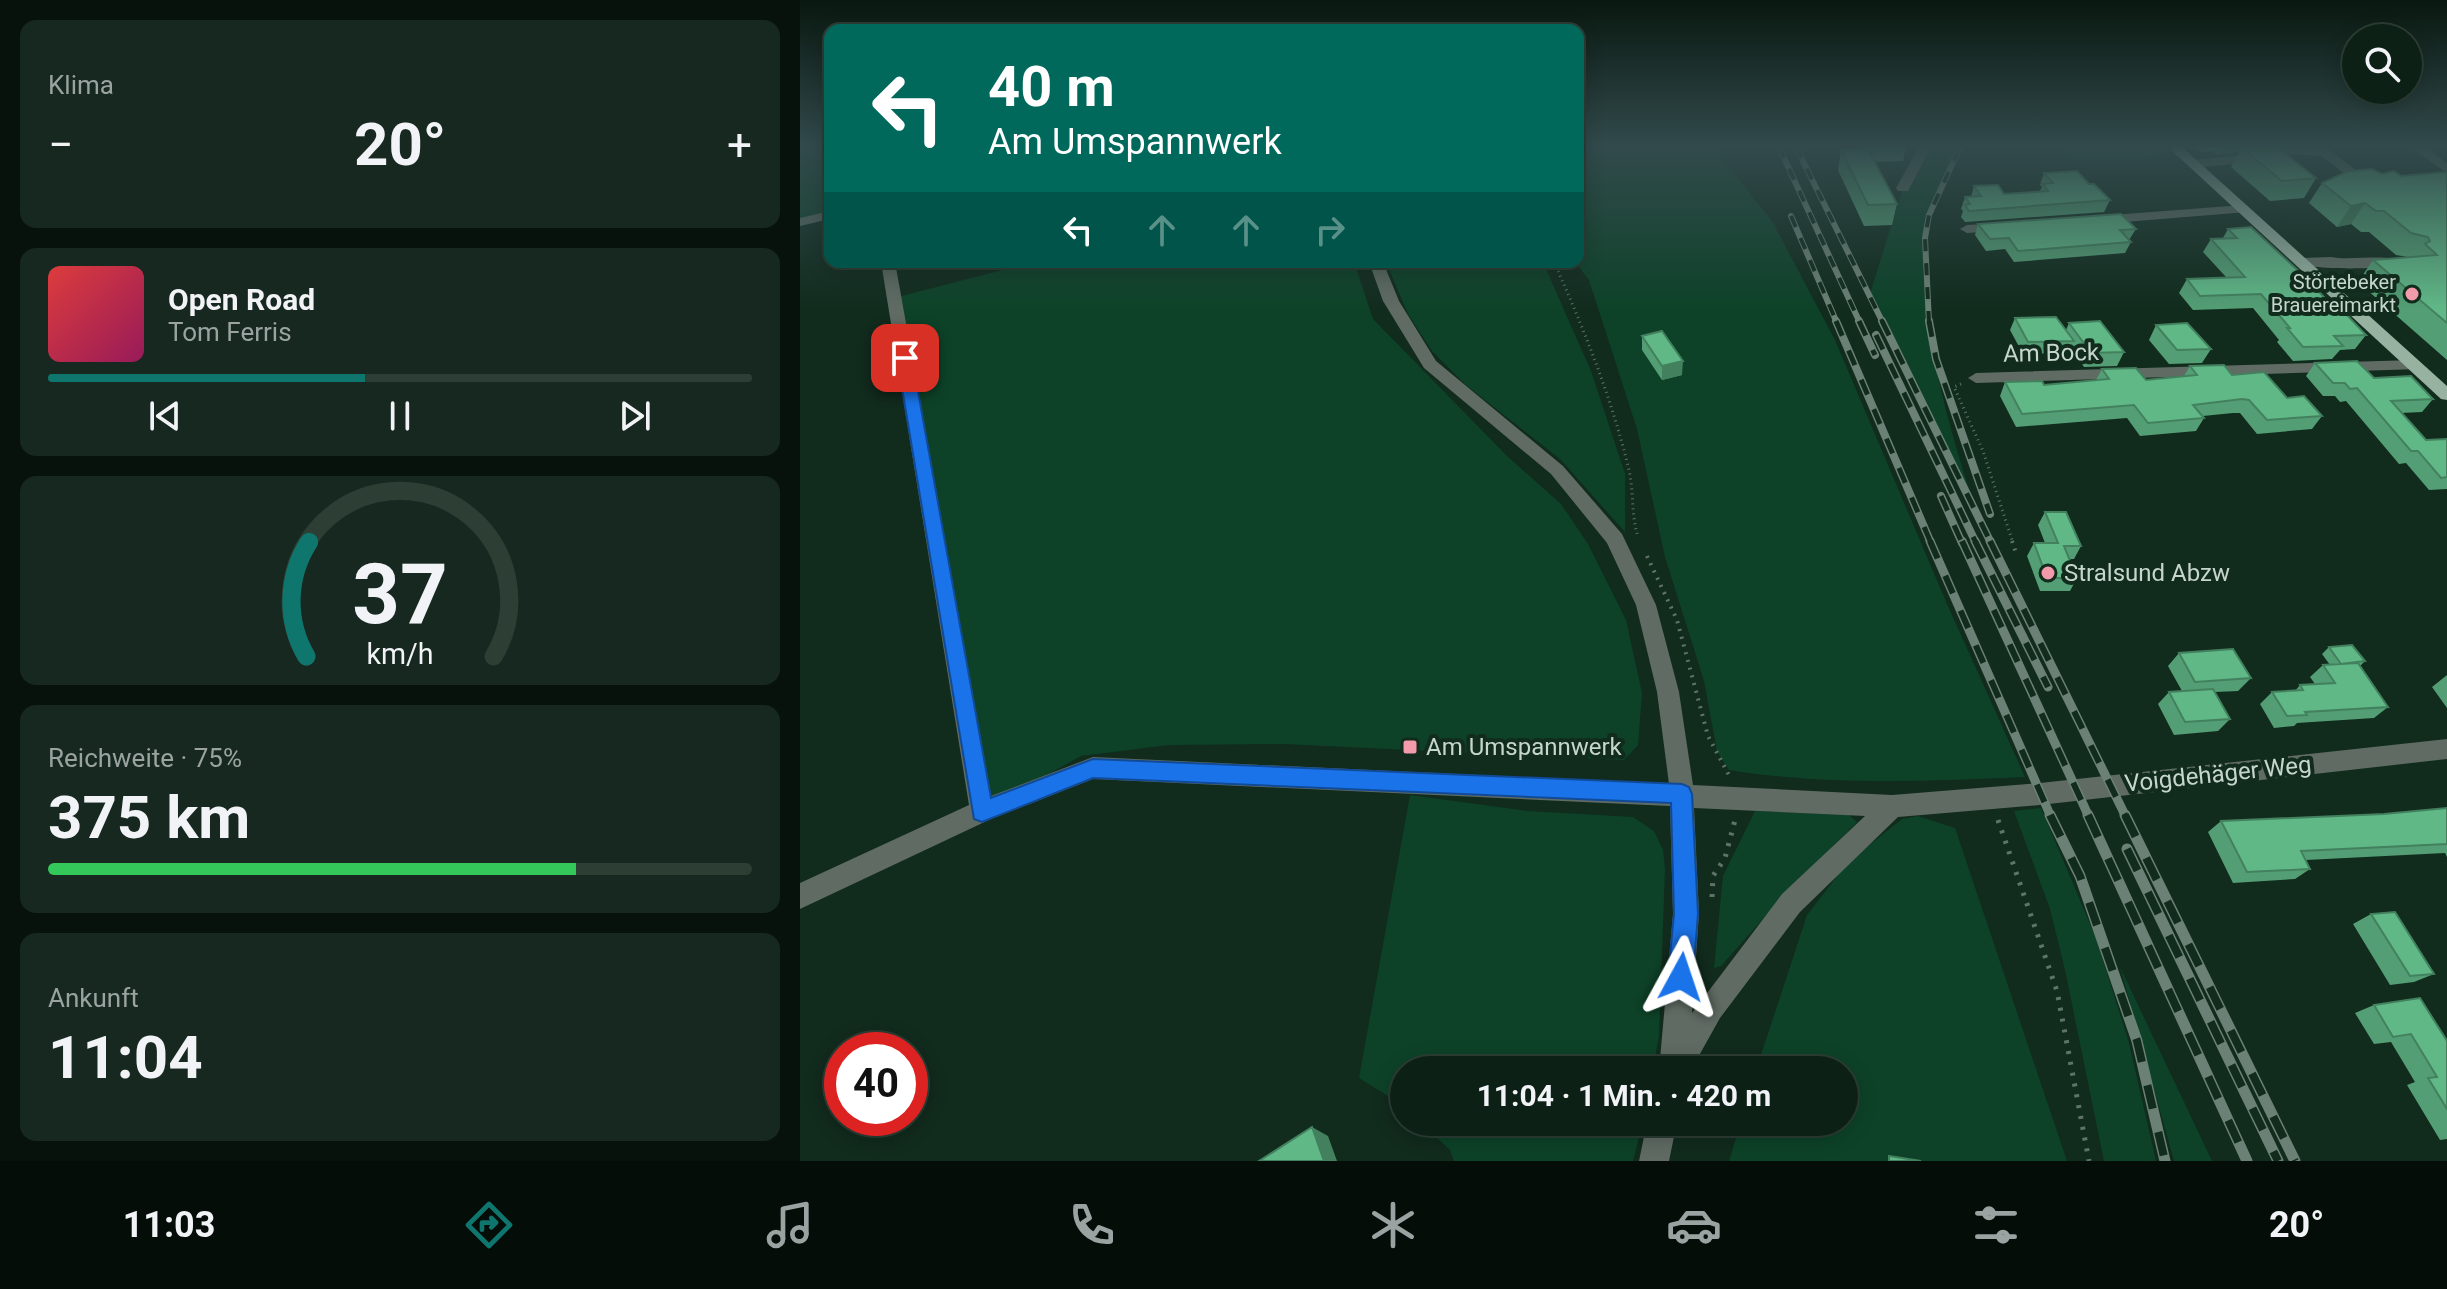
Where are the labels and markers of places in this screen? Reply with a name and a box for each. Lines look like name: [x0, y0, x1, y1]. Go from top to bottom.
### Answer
place label: Störtebeker Brauereimarkt: [2271, 270, 2396, 317]
marker: Störtebeker Brauereimarkt: [2403, 285, 2421, 303]
pin: [871, 324, 939, 392]
place label: Stralsund Abzw: [2064, 559, 2230, 587]
marker: Stralsund Abzw: [2039, 564, 2057, 582]
place label: Am Umspannwerk: [1426, 733, 1623, 761]
marker: Am Umspannwerk: [1401, 738, 1419, 756]

